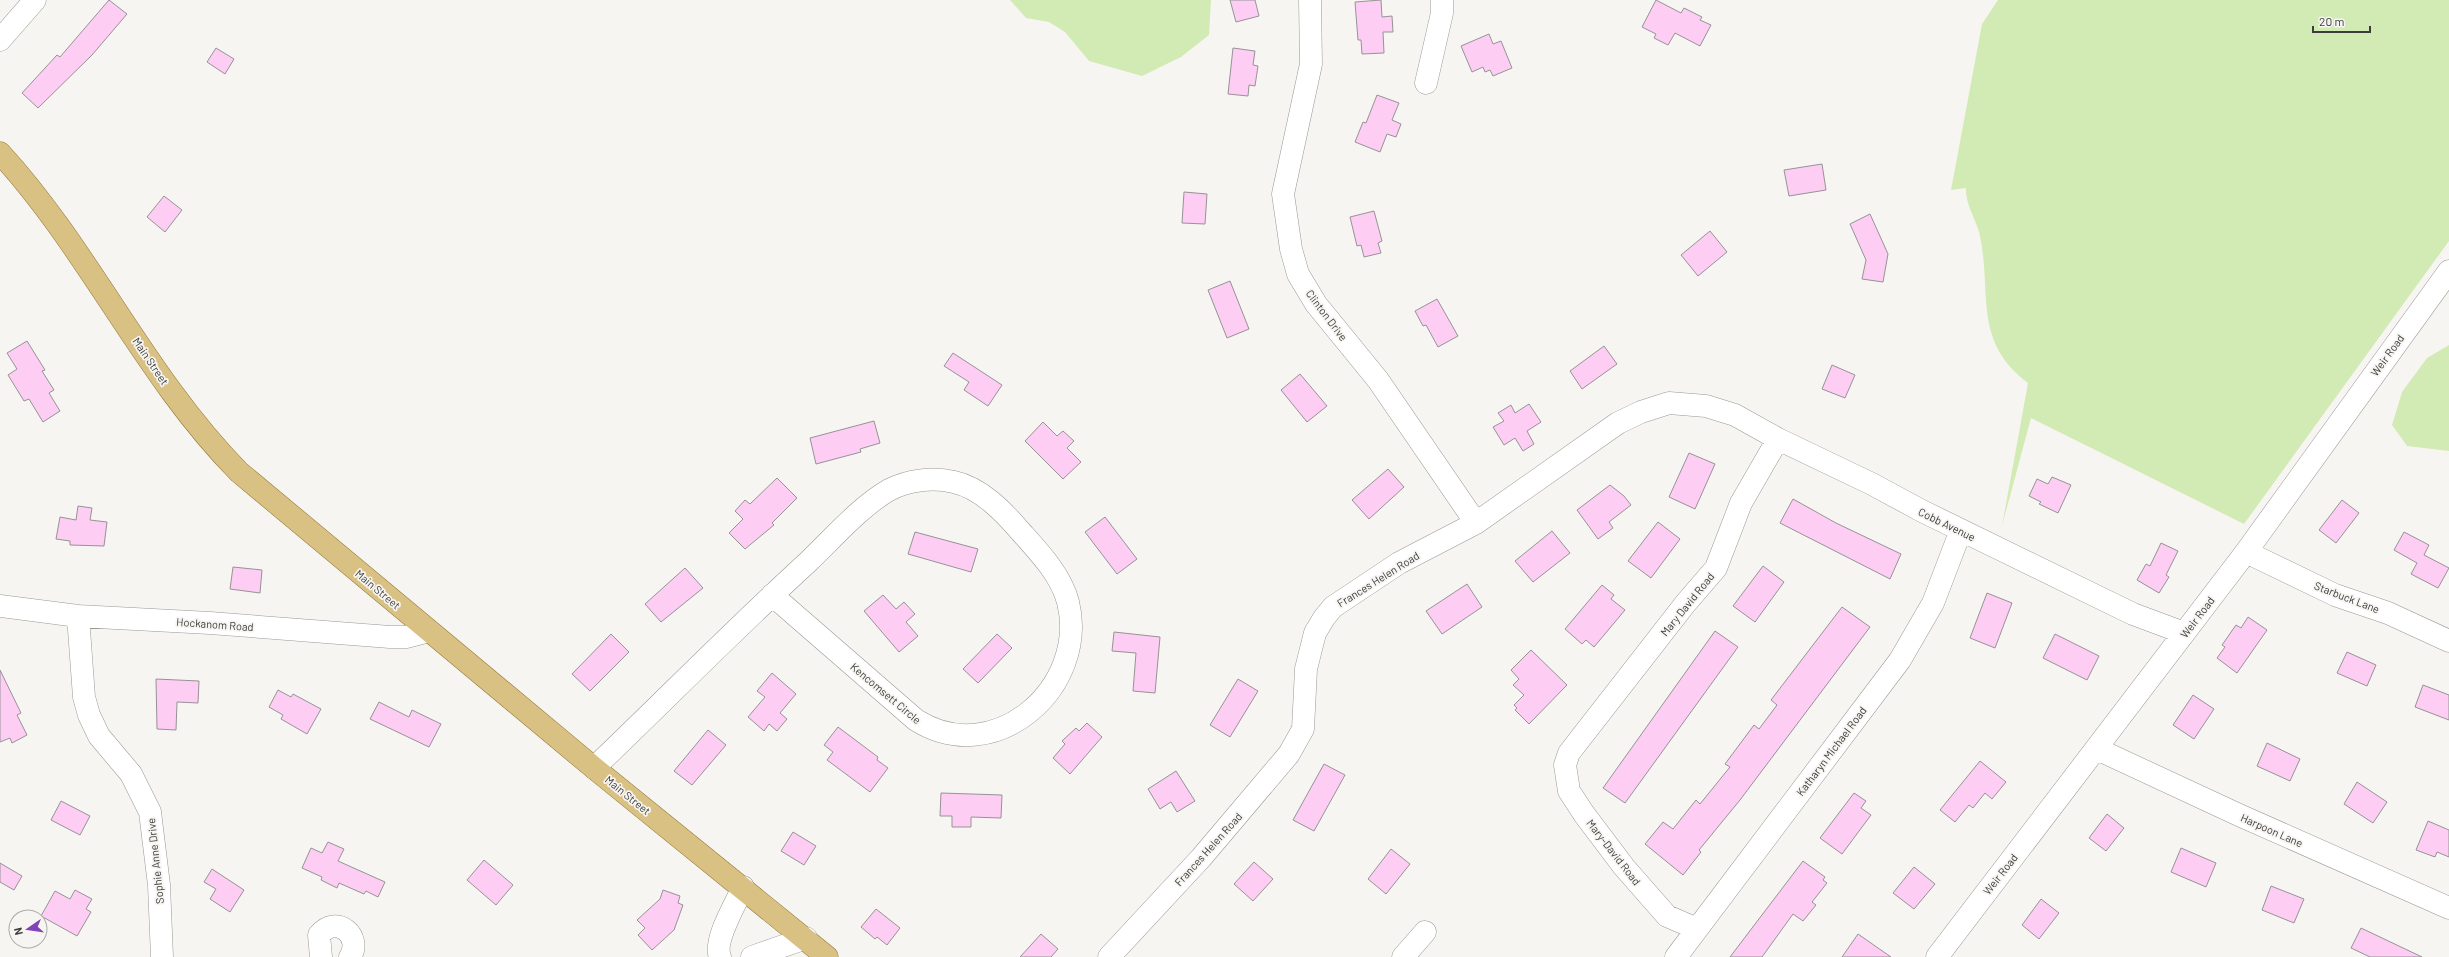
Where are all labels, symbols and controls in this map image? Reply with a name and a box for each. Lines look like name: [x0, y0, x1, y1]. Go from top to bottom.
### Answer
scale bar: [2313, 8, 2370, 34]
text: 20 m: [2319, 14, 2345, 28]
street label: Clinton Drive: [1304, 287, 1350, 343]
street label: Weir Road: [2368, 332, 2406, 378]
street label: Main Street: [130, 335, 172, 387]
street label: Cobb Avenue: [1916, 505, 1978, 543]
street label: Frances Helen Road: [1335, 548, 1421, 610]
street label: Main Street: [353, 567, 403, 611]
street label: Mary David Road: [1657, 570, 1717, 638]
street label: Starbuck Lane: [2312, 579, 2382, 615]
street label: Weir Road: [2177, 594, 2217, 640]
street label: Hockanom Road: [176, 615, 254, 633]
street label: Kencomsett Circle: [848, 660, 924, 726]
street label: Katharyn Michael Road: [1793, 704, 1869, 798]
street label: Main Street: [603, 773, 653, 817]
street label: Frances Helen Road: [1172, 810, 1244, 888]
street label: Harpoon Lane: [2239, 811, 2305, 850]
street label: Sophie Anne Drive: [144, 817, 166, 905]
street label: Mary-David Road: [1584, 817, 1644, 887]
street label: Weir Road: [1980, 851, 2020, 897]
north arrow: [8, 909, 48, 949]
text: N: [11, 926, 25, 936]

